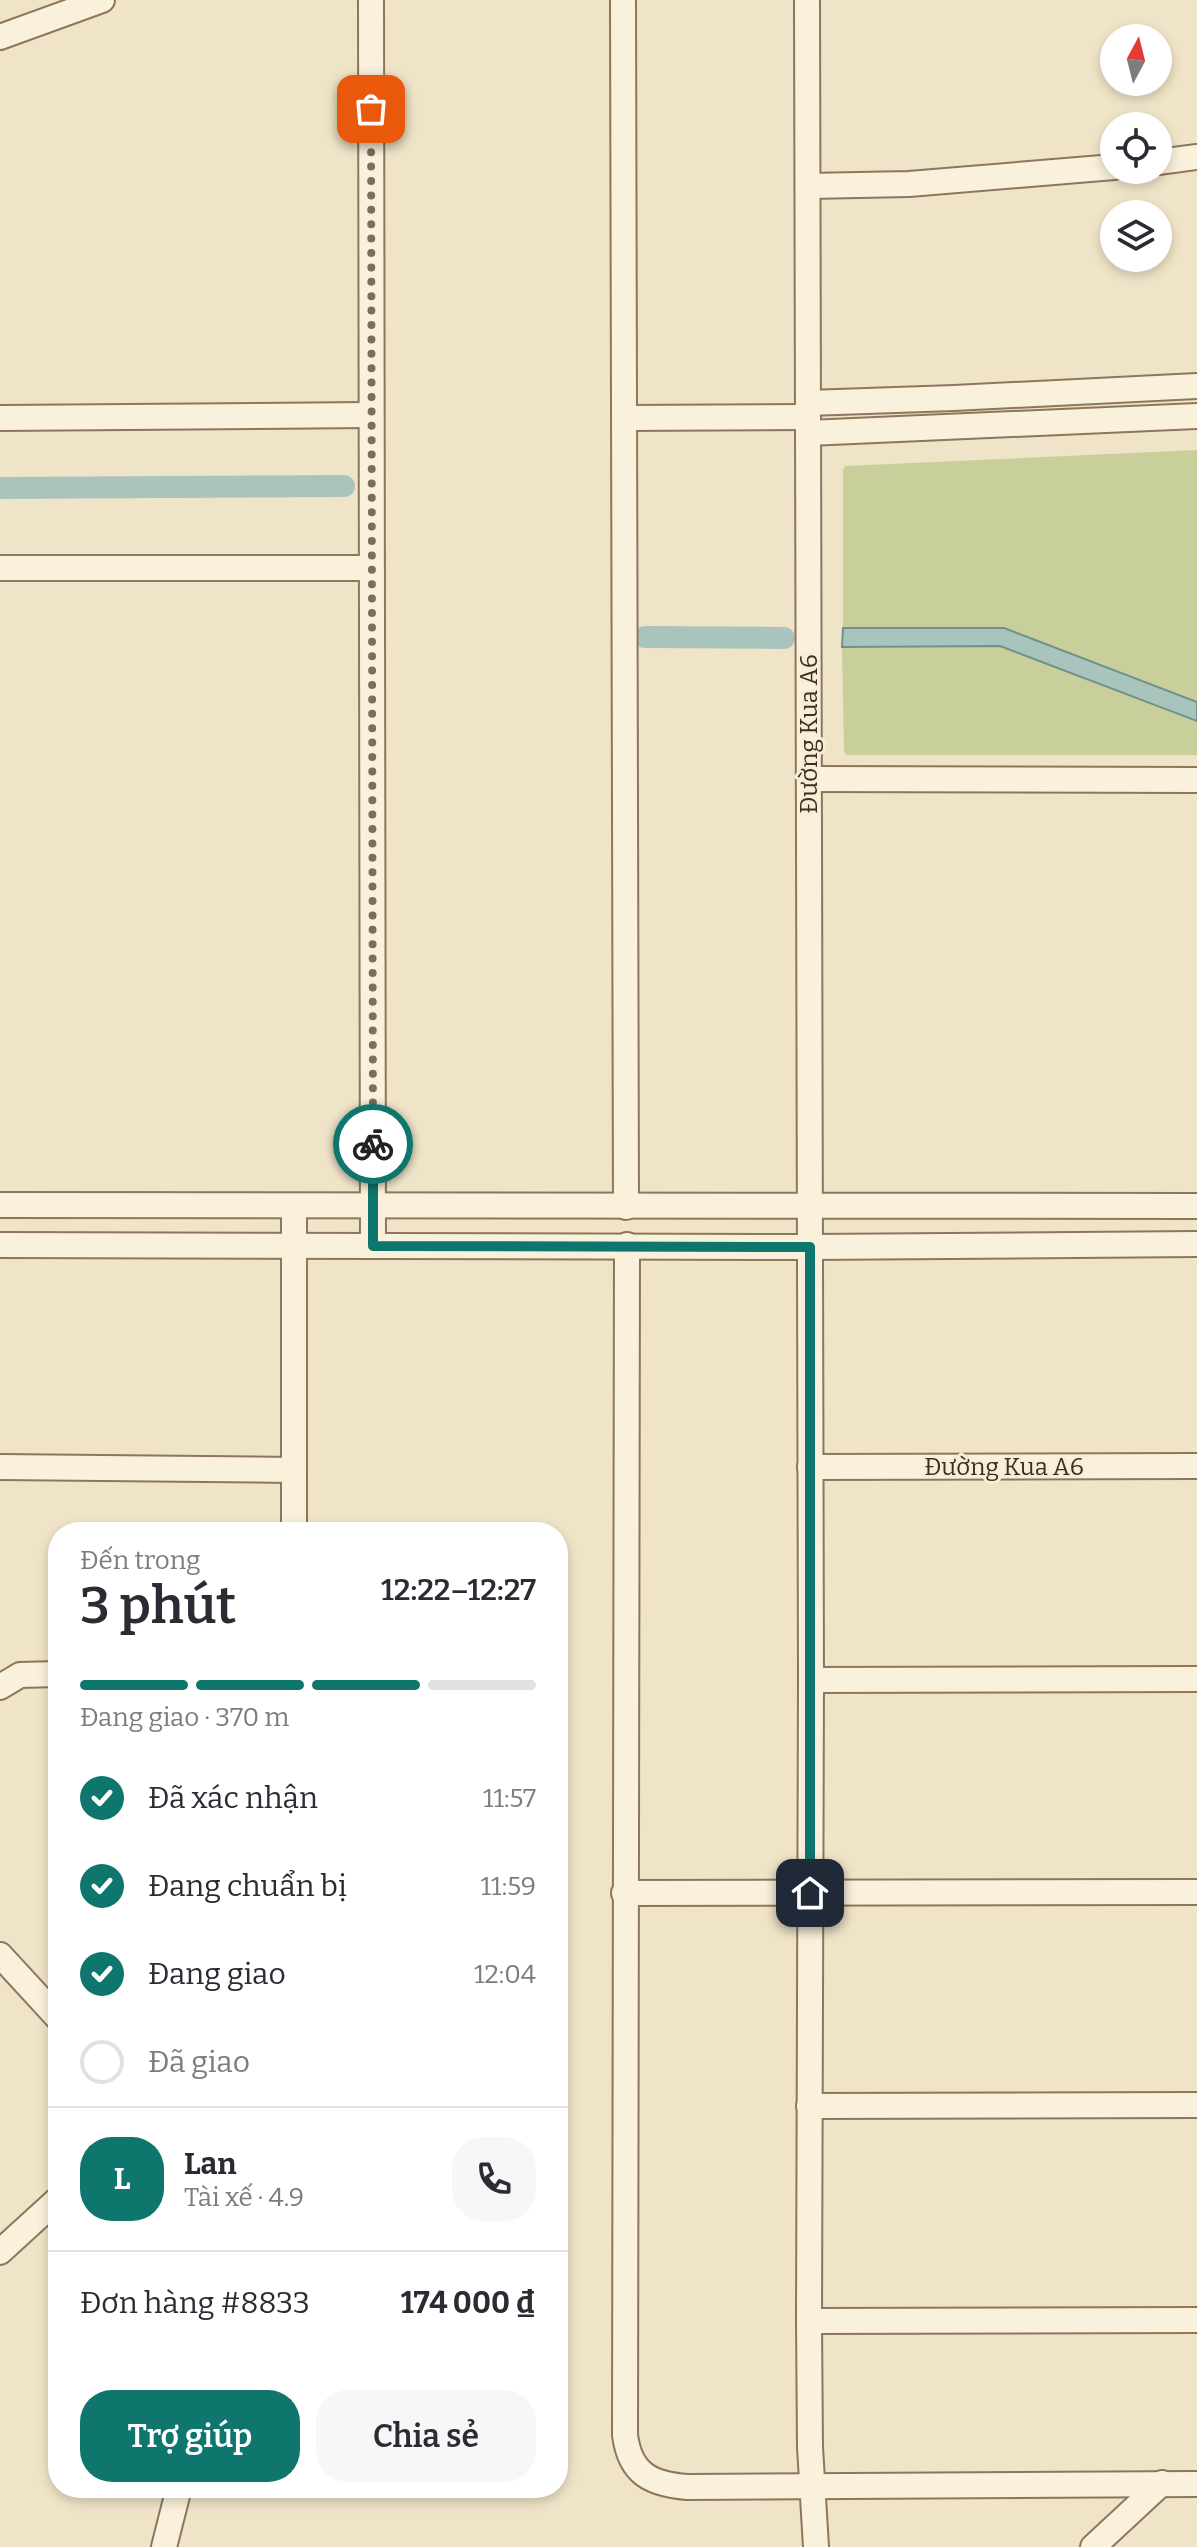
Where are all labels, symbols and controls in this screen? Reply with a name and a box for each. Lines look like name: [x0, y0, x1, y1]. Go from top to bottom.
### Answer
north arrow: [1100, 24, 1172, 96]
map controls: [1100, 24, 1172, 272]
pin: [337, 75, 405, 143]
icon: bag: [349, 87, 393, 131]
button: locate: [1100, 112, 1172, 184]
button: layers: [1100, 200, 1172, 272]
street label: Đường Kua A6: [795, 654, 823, 814]
courier: [333, 1104, 413, 1184]
icon: bike: [351, 1122, 395, 1166]
street label: Đường Kua A6: [924, 1453, 1084, 1481]
text: Đến trong: [80, 1545, 201, 1576]
text: 12:22–12:27: [381, 1572, 536, 1608]
text: 3 phút: [80, 1574, 236, 1637]
text: Đang giao · 370 m: [80, 1702, 289, 1733]
icon: check: [80, 1776, 124, 1820]
text: Đã xác nhận: [148, 1780, 318, 1816]
text: 11:57: [483, 1783, 536, 1814]
pin: [776, 1859, 844, 1927]
icon: check: [80, 1864, 124, 1908]
text: Đang chuẩn bị: [148, 1868, 347, 1904]
text: 11:59: [481, 1871, 536, 1902]
icon: home: [788, 1871, 832, 1915]
icon: check: [80, 1952, 124, 1996]
text: Đang giao: [148, 1956, 286, 1992]
text: 12:04: [474, 1959, 536, 1990]
text: Đã giao: [148, 2044, 250, 2080]
button: phone: [452, 2137, 536, 2221]
text: Lan: [184, 2146, 237, 2182]
text: L: [114, 2161, 130, 2197]
text: Tài xế · 4.9: [184, 2182, 304, 2213]
text: Đơn hàng #8833: [80, 2285, 310, 2321]
text: 174 000 ₫: [401, 2285, 536, 2321]
button: Trợ giúp: [80, 2390, 300, 2482]
button: Chia sẻ: [316, 2390, 536, 2482]

